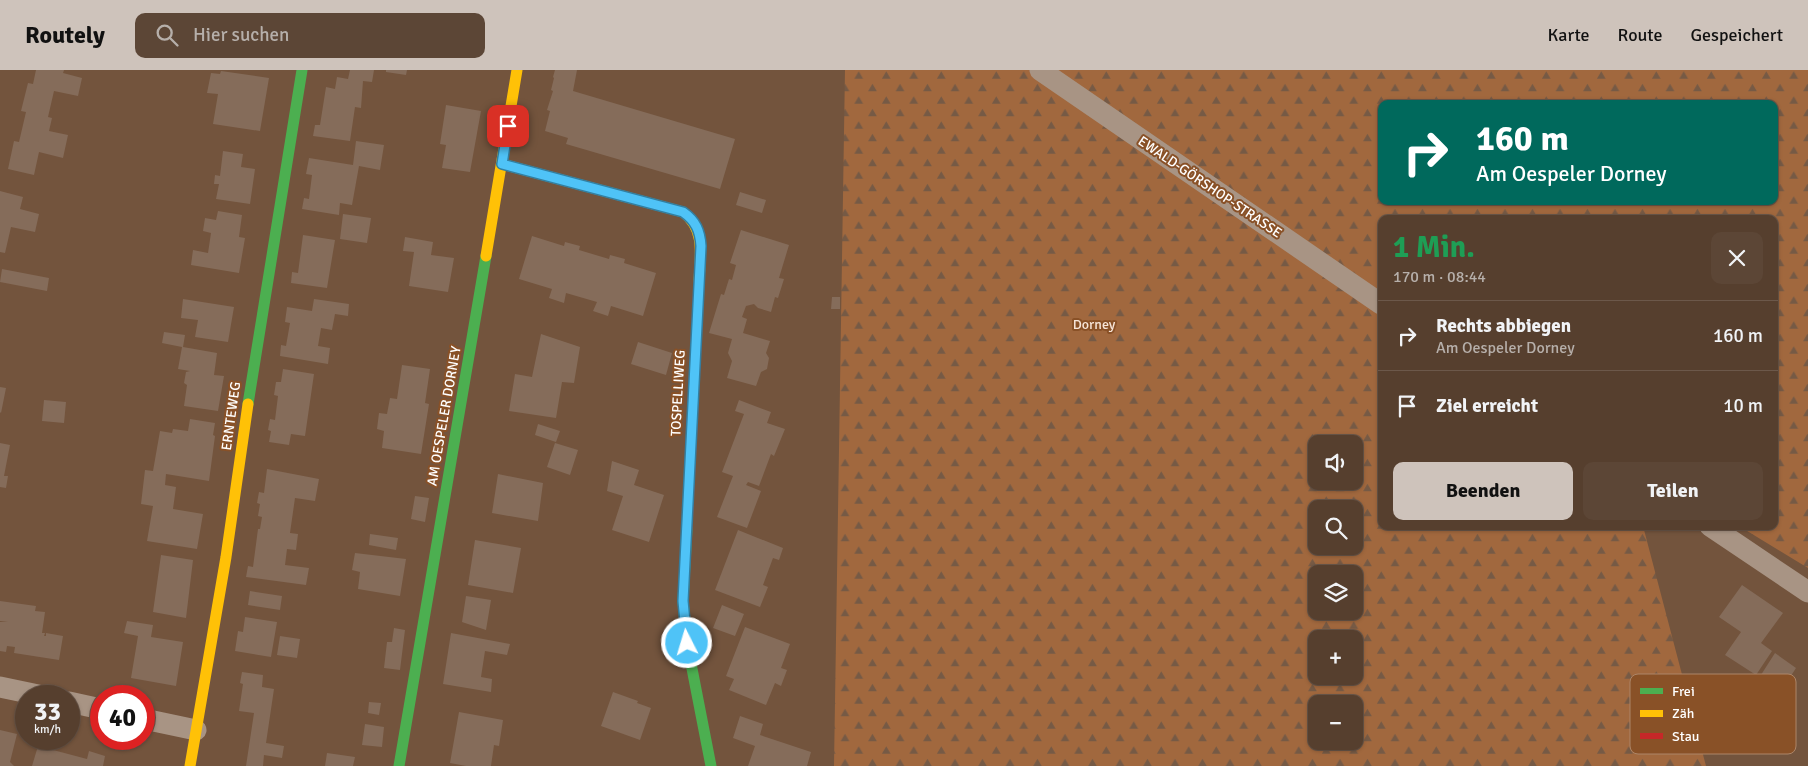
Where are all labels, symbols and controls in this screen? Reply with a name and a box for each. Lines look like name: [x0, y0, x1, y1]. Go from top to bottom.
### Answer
search box: [135, 13, 485, 58]
text: Routely: [25, 20, 105, 50]
icon: search: [153, 21, 181, 49]
text: Hier suchen: [193, 23, 289, 47]
text: Karte: [1548, 24, 1590, 46]
text: Route: [1618, 24, 1663, 46]
text: Gespeichert: [1691, 24, 1783, 46]
pin: [487, 105, 529, 147]
icon: arrive: [494, 112, 522, 140]
text: 160 m: [1476, 117, 1569, 160]
icon: right: [1393, 120, 1458, 185]
street label: EWALD-GÖRSHOP-STRASSE: [1135, 132, 1285, 242]
text: Am Oespeler Dorney: [1476, 160, 1667, 187]
text: 1 Min.: [1393, 229, 1475, 266]
button: close: [1711, 232, 1763, 284]
text: 170 m · 08:44: [1393, 267, 1486, 287]
text: Rechts abbiegen: [1436, 314, 1571, 338]
park label: Dorney: [1073, 316, 1116, 333]
icon: right: [1393, 322, 1421, 350]
text: 160 m: [1713, 324, 1763, 348]
text: Am Oespeler Dorney: [1436, 338, 1575, 358]
street label: AM OESPELER DORNEY: [423, 345, 465, 487]
street label: TOSPELLIWEG: [667, 349, 689, 437]
street label: ERNTEWEG: [218, 380, 244, 452]
icon: arrive: [1393, 392, 1421, 420]
text: Ziel erreicht: [1436, 394, 1538, 418]
text: 10 m: [1723, 394, 1763, 418]
map controls: [1308, 435, 1363, 750]
button: sound: [1308, 435, 1363, 490]
button: Beenden: [1393, 462, 1573, 520]
button: Teilen: [1583, 462, 1763, 520]
button: search: [1308, 500, 1363, 555]
button: layers: [1308, 565, 1363, 620]
position arrow: [660, 616, 712, 668]
button: +: [1308, 630, 1363, 685]
legend: [1630, 674, 1796, 754]
text: Frei: [1672, 683, 1695, 700]
speed limit sign: 40: [90, 685, 155, 750]
button: −: [1308, 695, 1363, 750]
text: 33: [34, 696, 61, 727]
text: Zäh: [1672, 705, 1694, 722]
text: km/h: [34, 722, 61, 737]
text: Stau: [1672, 728, 1699, 745]

